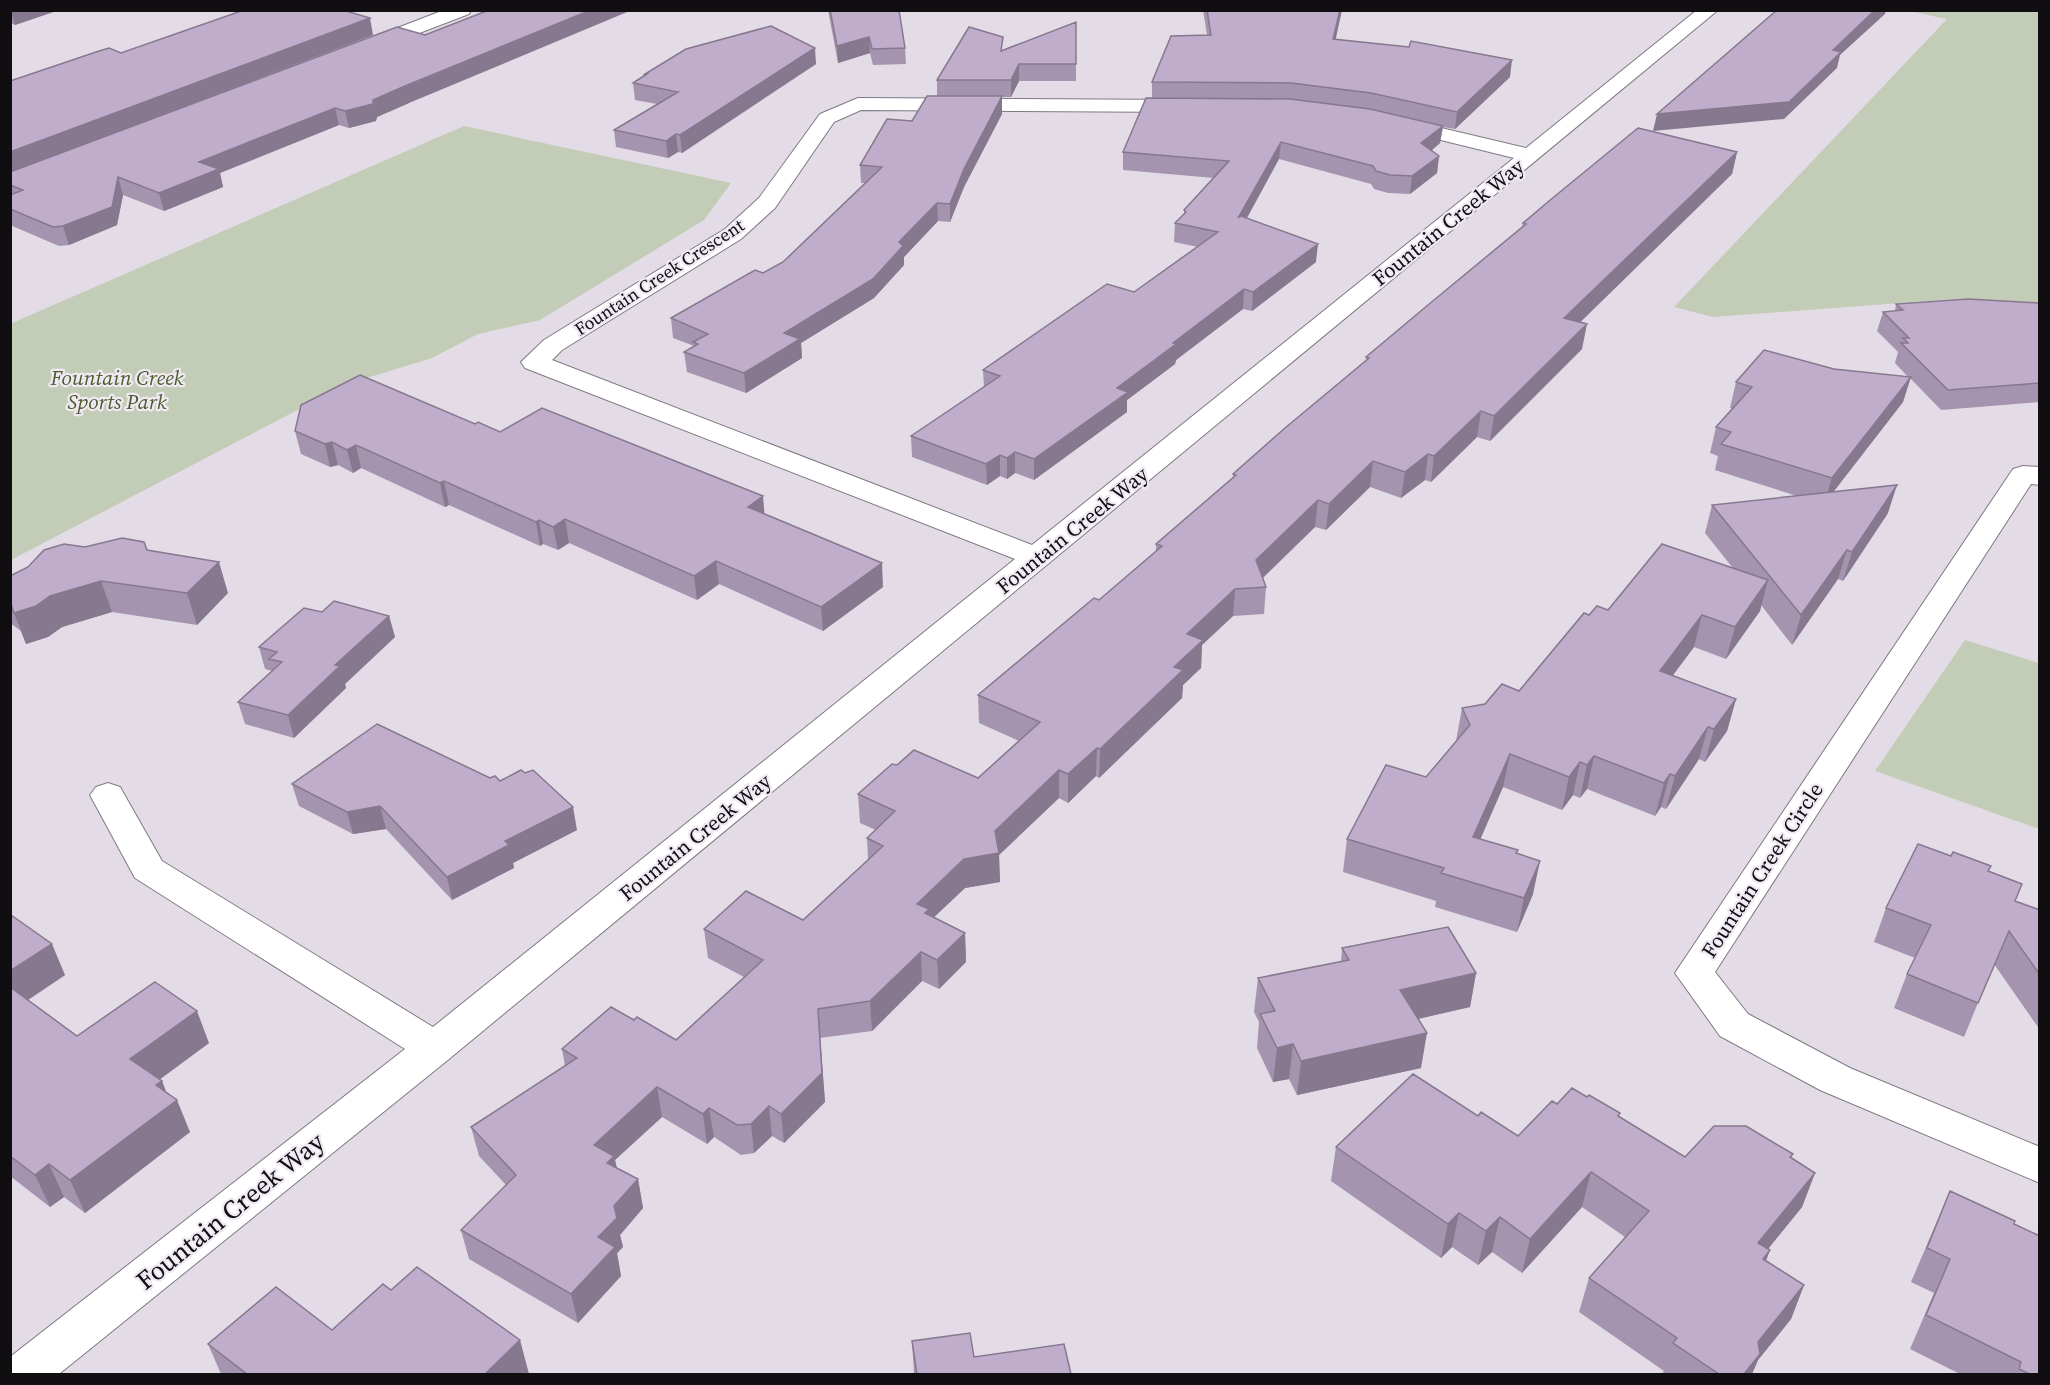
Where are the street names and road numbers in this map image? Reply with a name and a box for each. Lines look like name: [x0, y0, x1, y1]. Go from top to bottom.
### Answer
street label: Fountain Creek Way: [1366, 152, 1530, 292]
street label: Fountain Creek Crescent: [569, 213, 749, 341]
street label: Fountain Creek Way: [990, 460, 1154, 600]
street label: Fountain Creek Way: [613, 767, 777, 907]
street label: Fountain Creek Circle: [1694, 777, 1830, 963]
street label: Fountain Creek Way: [128, 1123, 332, 1298]

